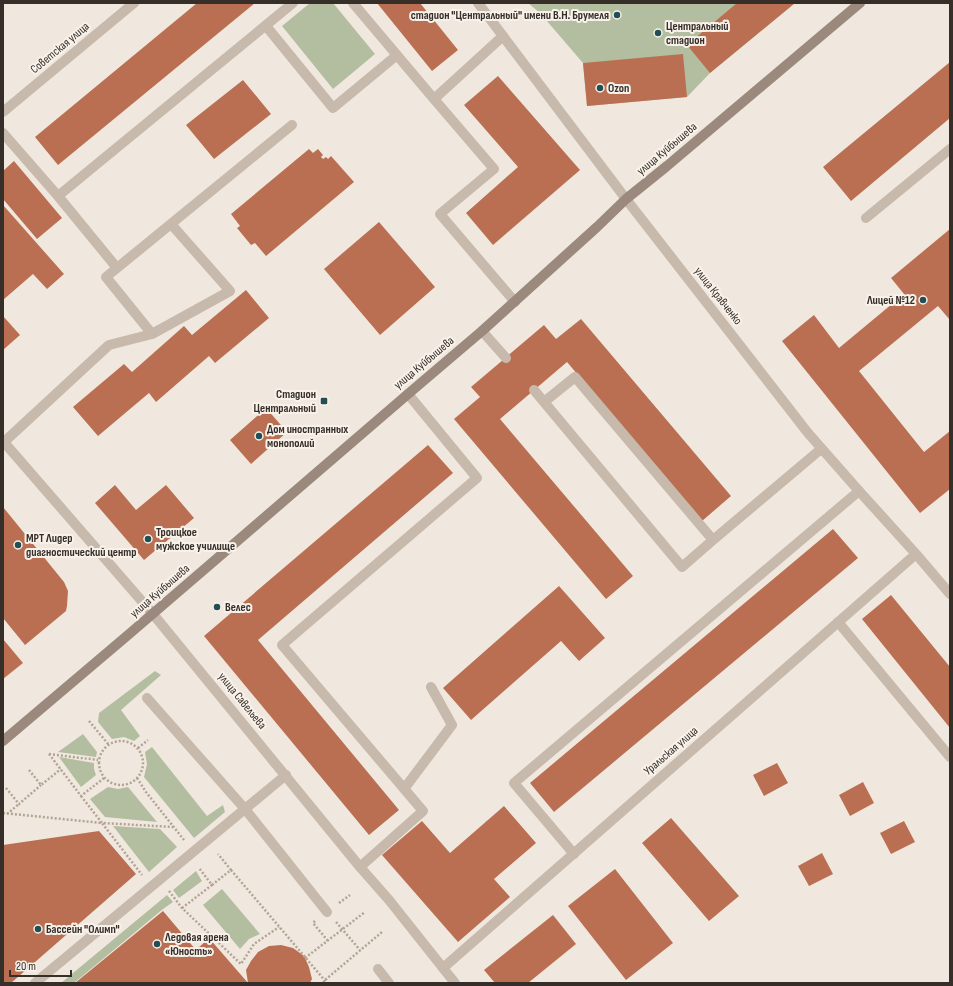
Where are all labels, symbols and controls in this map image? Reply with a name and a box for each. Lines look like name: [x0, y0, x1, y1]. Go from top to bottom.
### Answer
place label: стадион "Центральный" имени В.Н. Брумеля: [411, 8, 609, 23]
marker: стадион "Центральный" имени В.Н. Брумеля: [612, 10, 622, 20]
street label: Советская улица: [28, 19, 93, 77]
place label: Центральный стадион: [666, 19, 729, 48]
marker: Центральный стадион: [653, 28, 663, 38]
place label: Ozon: [608, 81, 629, 96]
marker: Ozon: [595, 83, 605, 93]
street label: улица Куйбышева: [634, 119, 700, 179]
street label: улица Кравченко: [691, 264, 745, 328]
place label: Лицей №12: [866, 293, 915, 308]
marker: Лицей №12: [918, 295, 928, 305]
street label: улица Куйбышева: [391, 333, 457, 393]
place label: Стадион Центральный: [253, 387, 316, 416]
marker: Стадион Центральный: [319, 396, 329, 406]
place label: Дом иностранных монополий: [267, 422, 348, 451]
marker: Дом иностранных монополий: [254, 431, 264, 441]
place label: Троицкое мужское училище: [156, 525, 235, 554]
place label: МРТ Лидер диагностический центр: [26, 531, 136, 560]
marker: Троицкое мужское училище: [143, 534, 153, 544]
marker: МРТ Лидер диагностический центр: [13, 540, 23, 550]
street label: улица Куйбышева: [127, 561, 193, 621]
place label: Велес: [225, 600, 251, 615]
marker: Велес: [212, 602, 222, 612]
street label: улица Савельева: [215, 670, 270, 733]
street label: Уральская улица: [641, 723, 701, 779]
place label: Бассейн "Олимп": [46, 922, 120, 937]
marker: Бассейн "Олимп": [33, 924, 43, 934]
place label: Ледовая арена «Юность»: [164, 930, 229, 959]
marker: Ледовая арена «Юность»: [152, 939, 162, 949]
scale bar: [10, 952, 71, 978]
text: 20 m: [16, 959, 36, 974]

